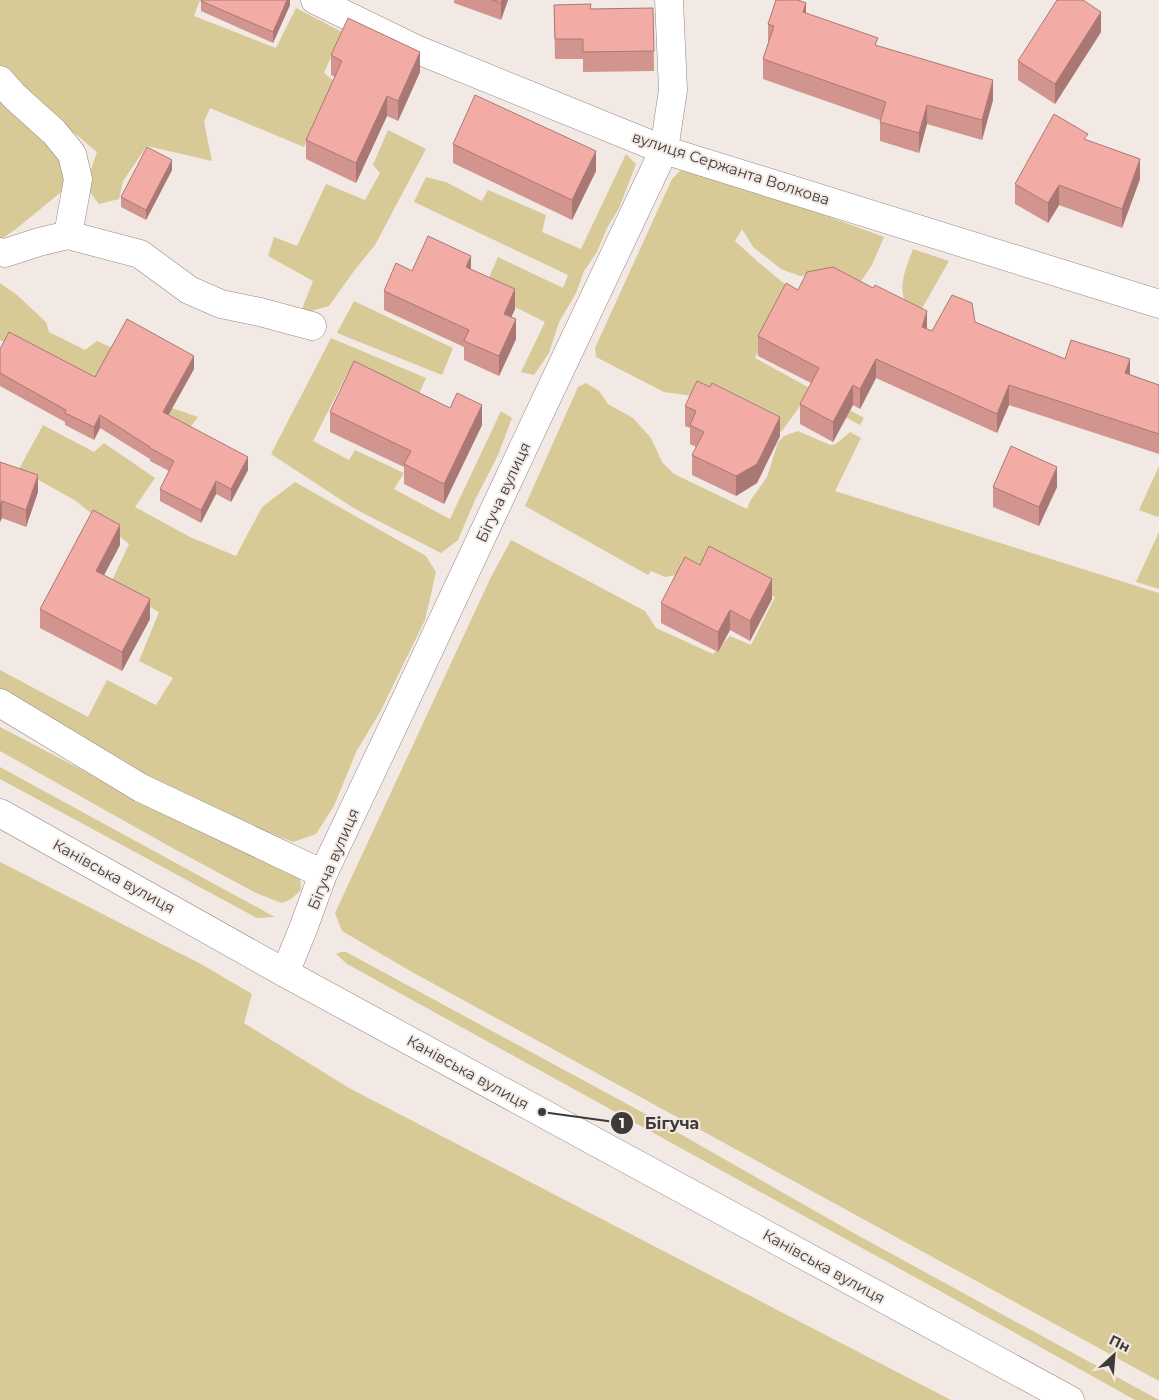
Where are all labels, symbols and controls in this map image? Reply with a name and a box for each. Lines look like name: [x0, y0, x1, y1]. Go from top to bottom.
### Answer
street label: вулиця Сержанта Волкова: [630, 127, 832, 209]
street label: Бігуча вулиця: [471, 439, 535, 545]
street label: Бігуча вулиця: [303, 805, 363, 913]
street label: Канівська вулиця: [50, 835, 178, 917]
street label: Канівська вулиця: [404, 1031, 532, 1113]
callout: Бігуча: [609, 1107, 709, 1138]
text: 1: [619, 1113, 625, 1132]
text: Бігуча: [645, 1114, 699, 1133]
street label: Канівська вулиця: [760, 1225, 888, 1307]
north arrow: [1089, 1330, 1139, 1380]
text: Пн: [1106, 1331, 1133, 1356]

